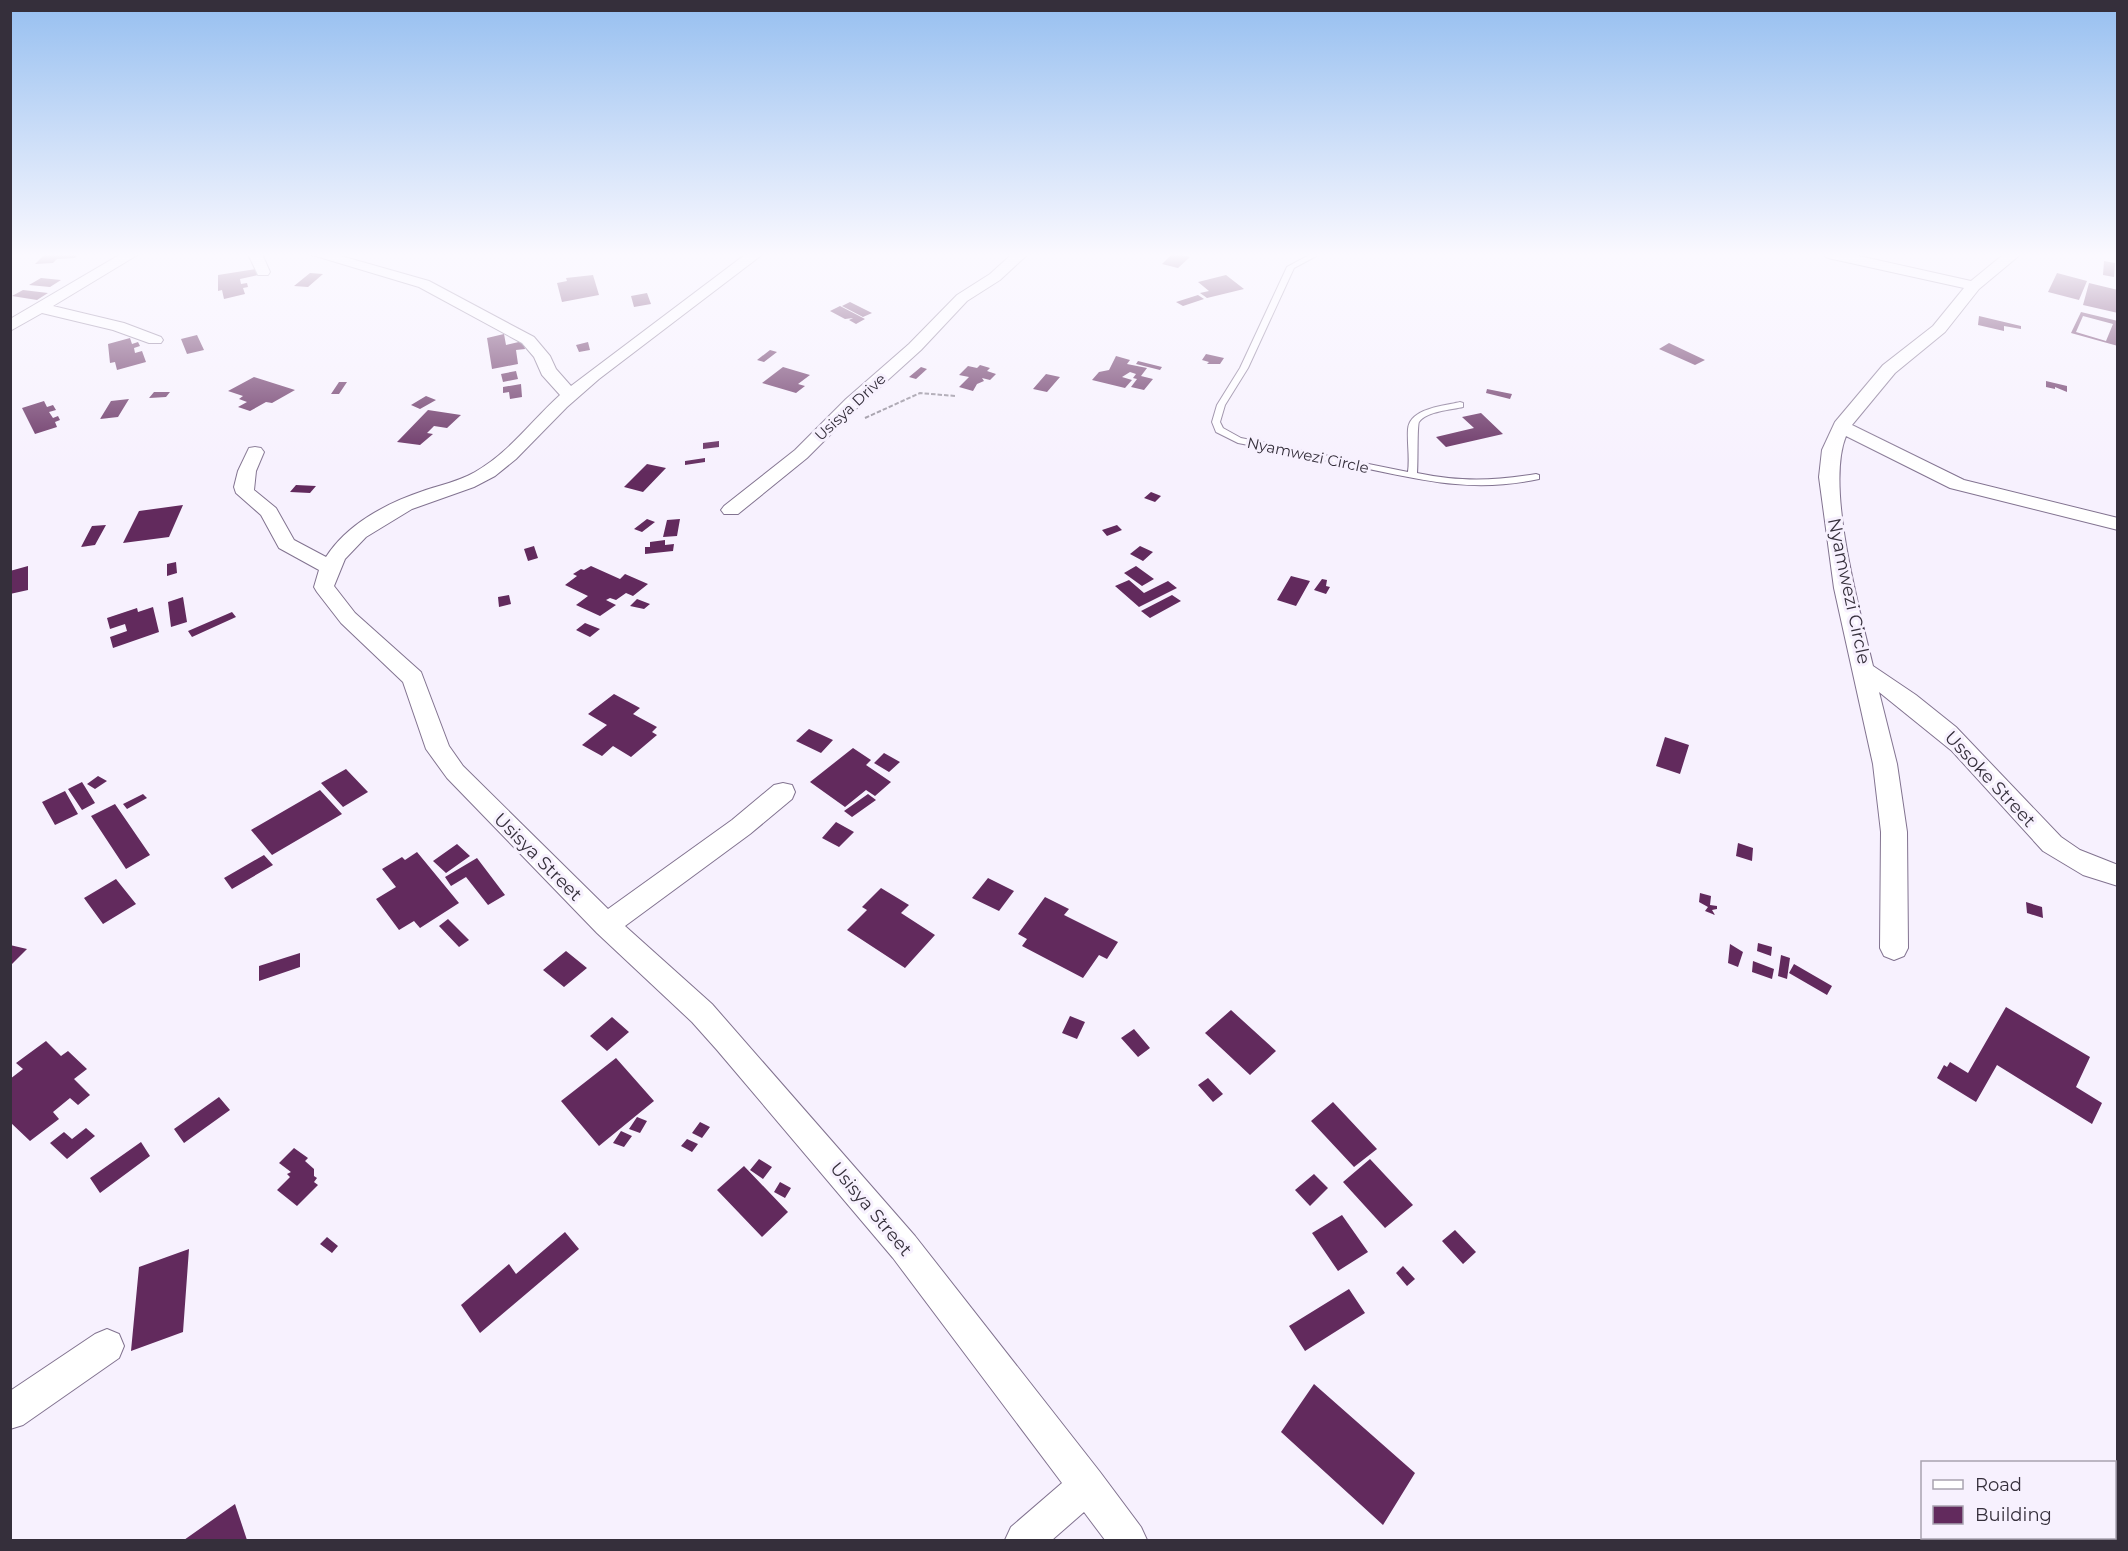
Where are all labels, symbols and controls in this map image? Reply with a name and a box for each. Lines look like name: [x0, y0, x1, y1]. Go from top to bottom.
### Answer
street label: Usisya Drive: [810, 369, 890, 445]
street label: Nyamwezi Circle: [1245, 433, 1371, 477]
street label: Nyamwezi Circle: [1823, 516, 1875, 666]
street label: Ussoke Street: [1940, 726, 2040, 832]
street label: Usisya Street: [489, 808, 587, 906]
street label: Usisya Street: [825, 1158, 917, 1260]
legend: [1921, 1461, 2116, 1539]
text: Road: [1975, 1474, 2022, 1496]
text: Building: [1975, 1504, 2052, 1526]

